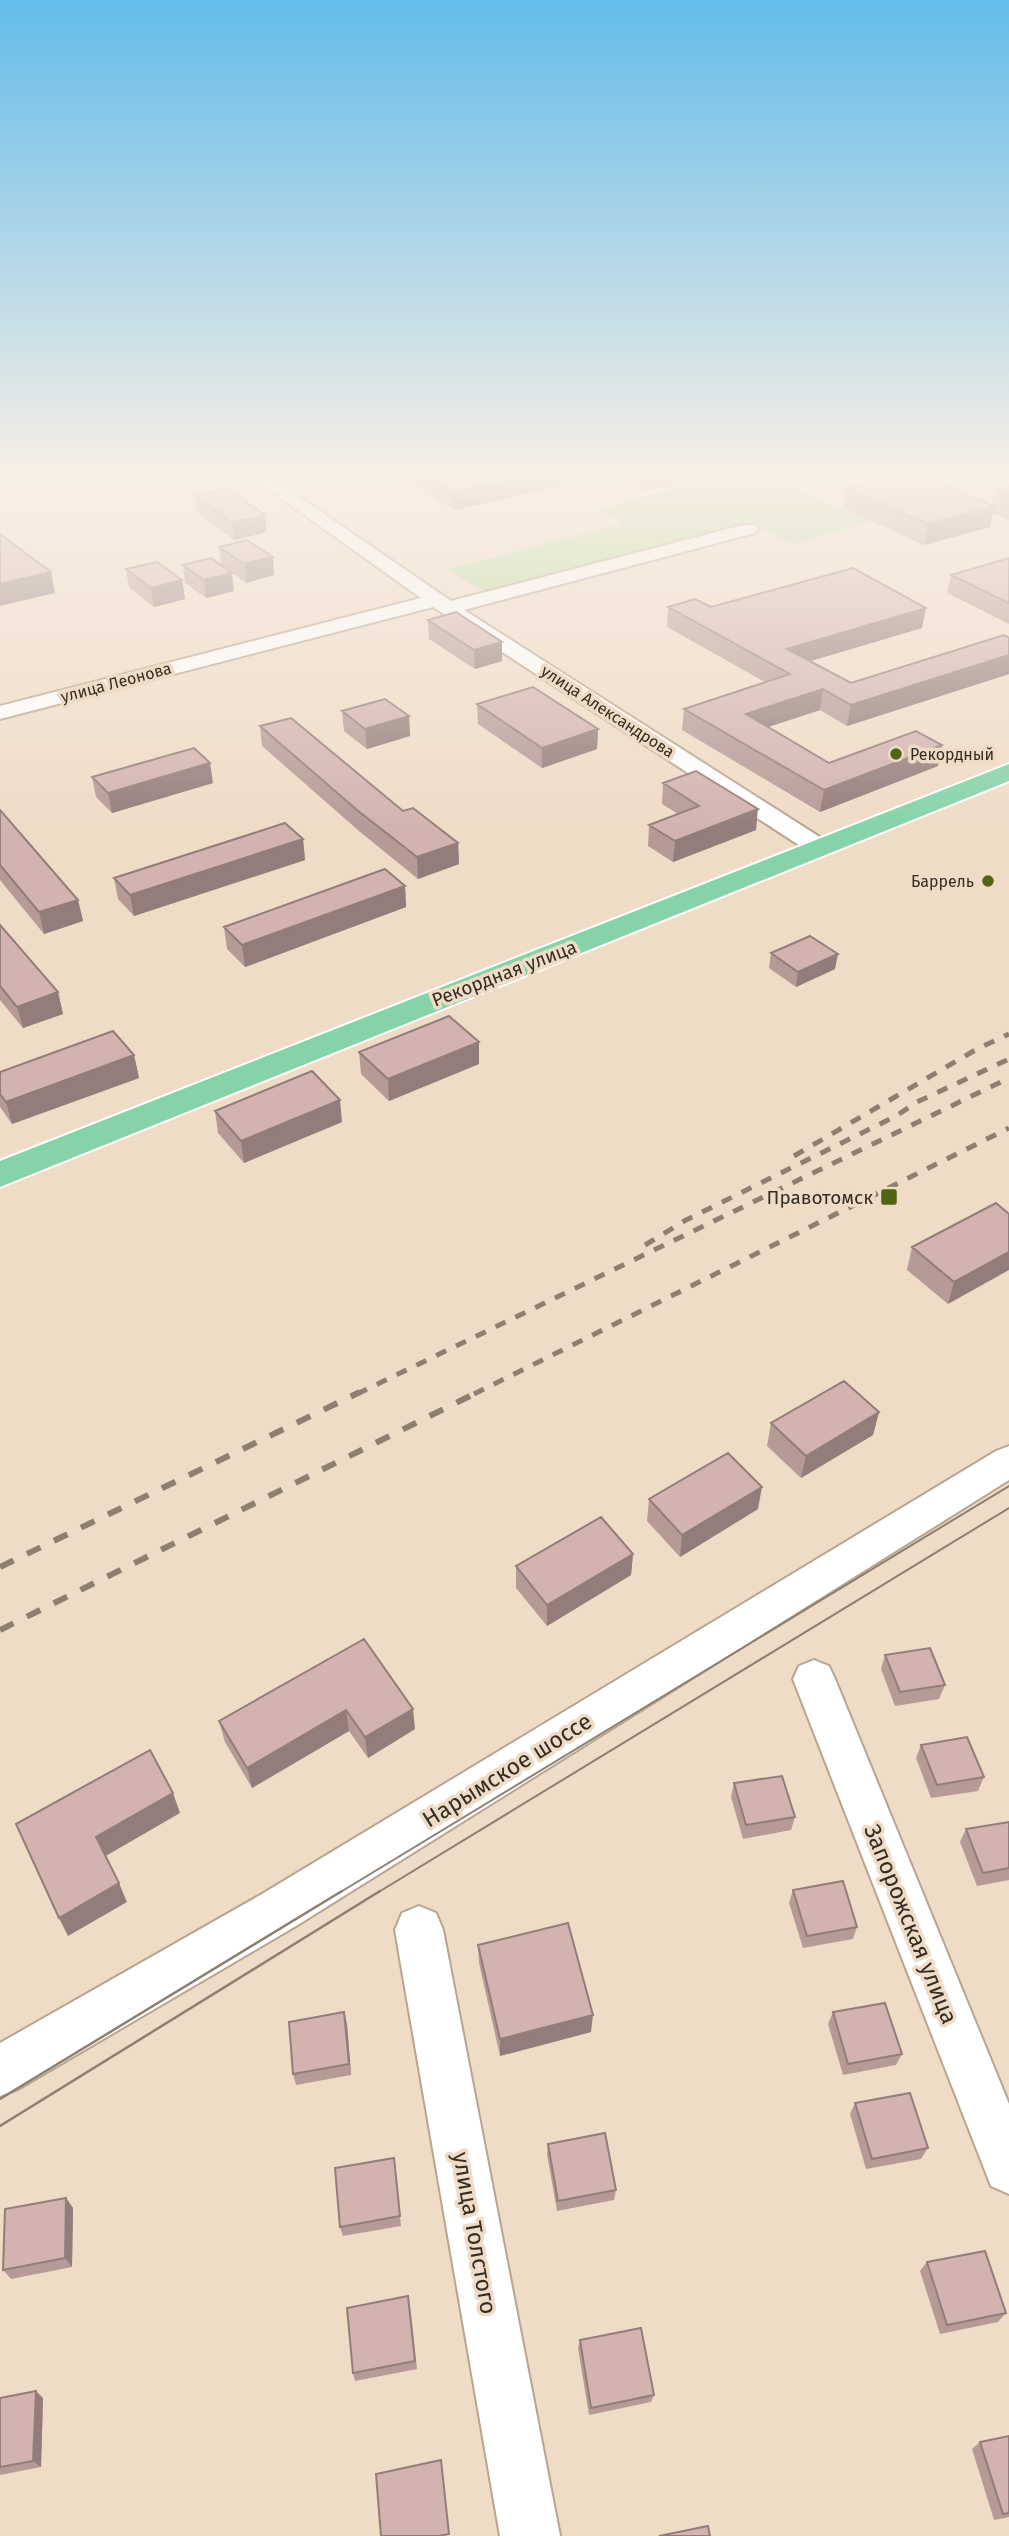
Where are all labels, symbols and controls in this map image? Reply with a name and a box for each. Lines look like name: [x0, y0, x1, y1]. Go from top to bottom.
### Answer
street label: улица Леонова: [59, 659, 174, 706]
street label: улица Александрова: [538, 661, 678, 762]
place label: Рекордный: [910, 745, 994, 764]
marker: Рекордный: [888, 746, 904, 762]
place label: Баррель: [911, 872, 974, 891]
marker: Баррель: [980, 873, 996, 889]
street label: Рекордная улица: [428, 935, 580, 1012]
place label: Правотомск: [767, 1186, 873, 1209]
marker: Правотомск: [879, 1187, 899, 1207]
street label: Нарымское шоссе: [417, 1707, 597, 1833]
street label: Запорожская улица: [858, 1820, 964, 2028]
street label: улица Толстого: [447, 2150, 503, 2316]

